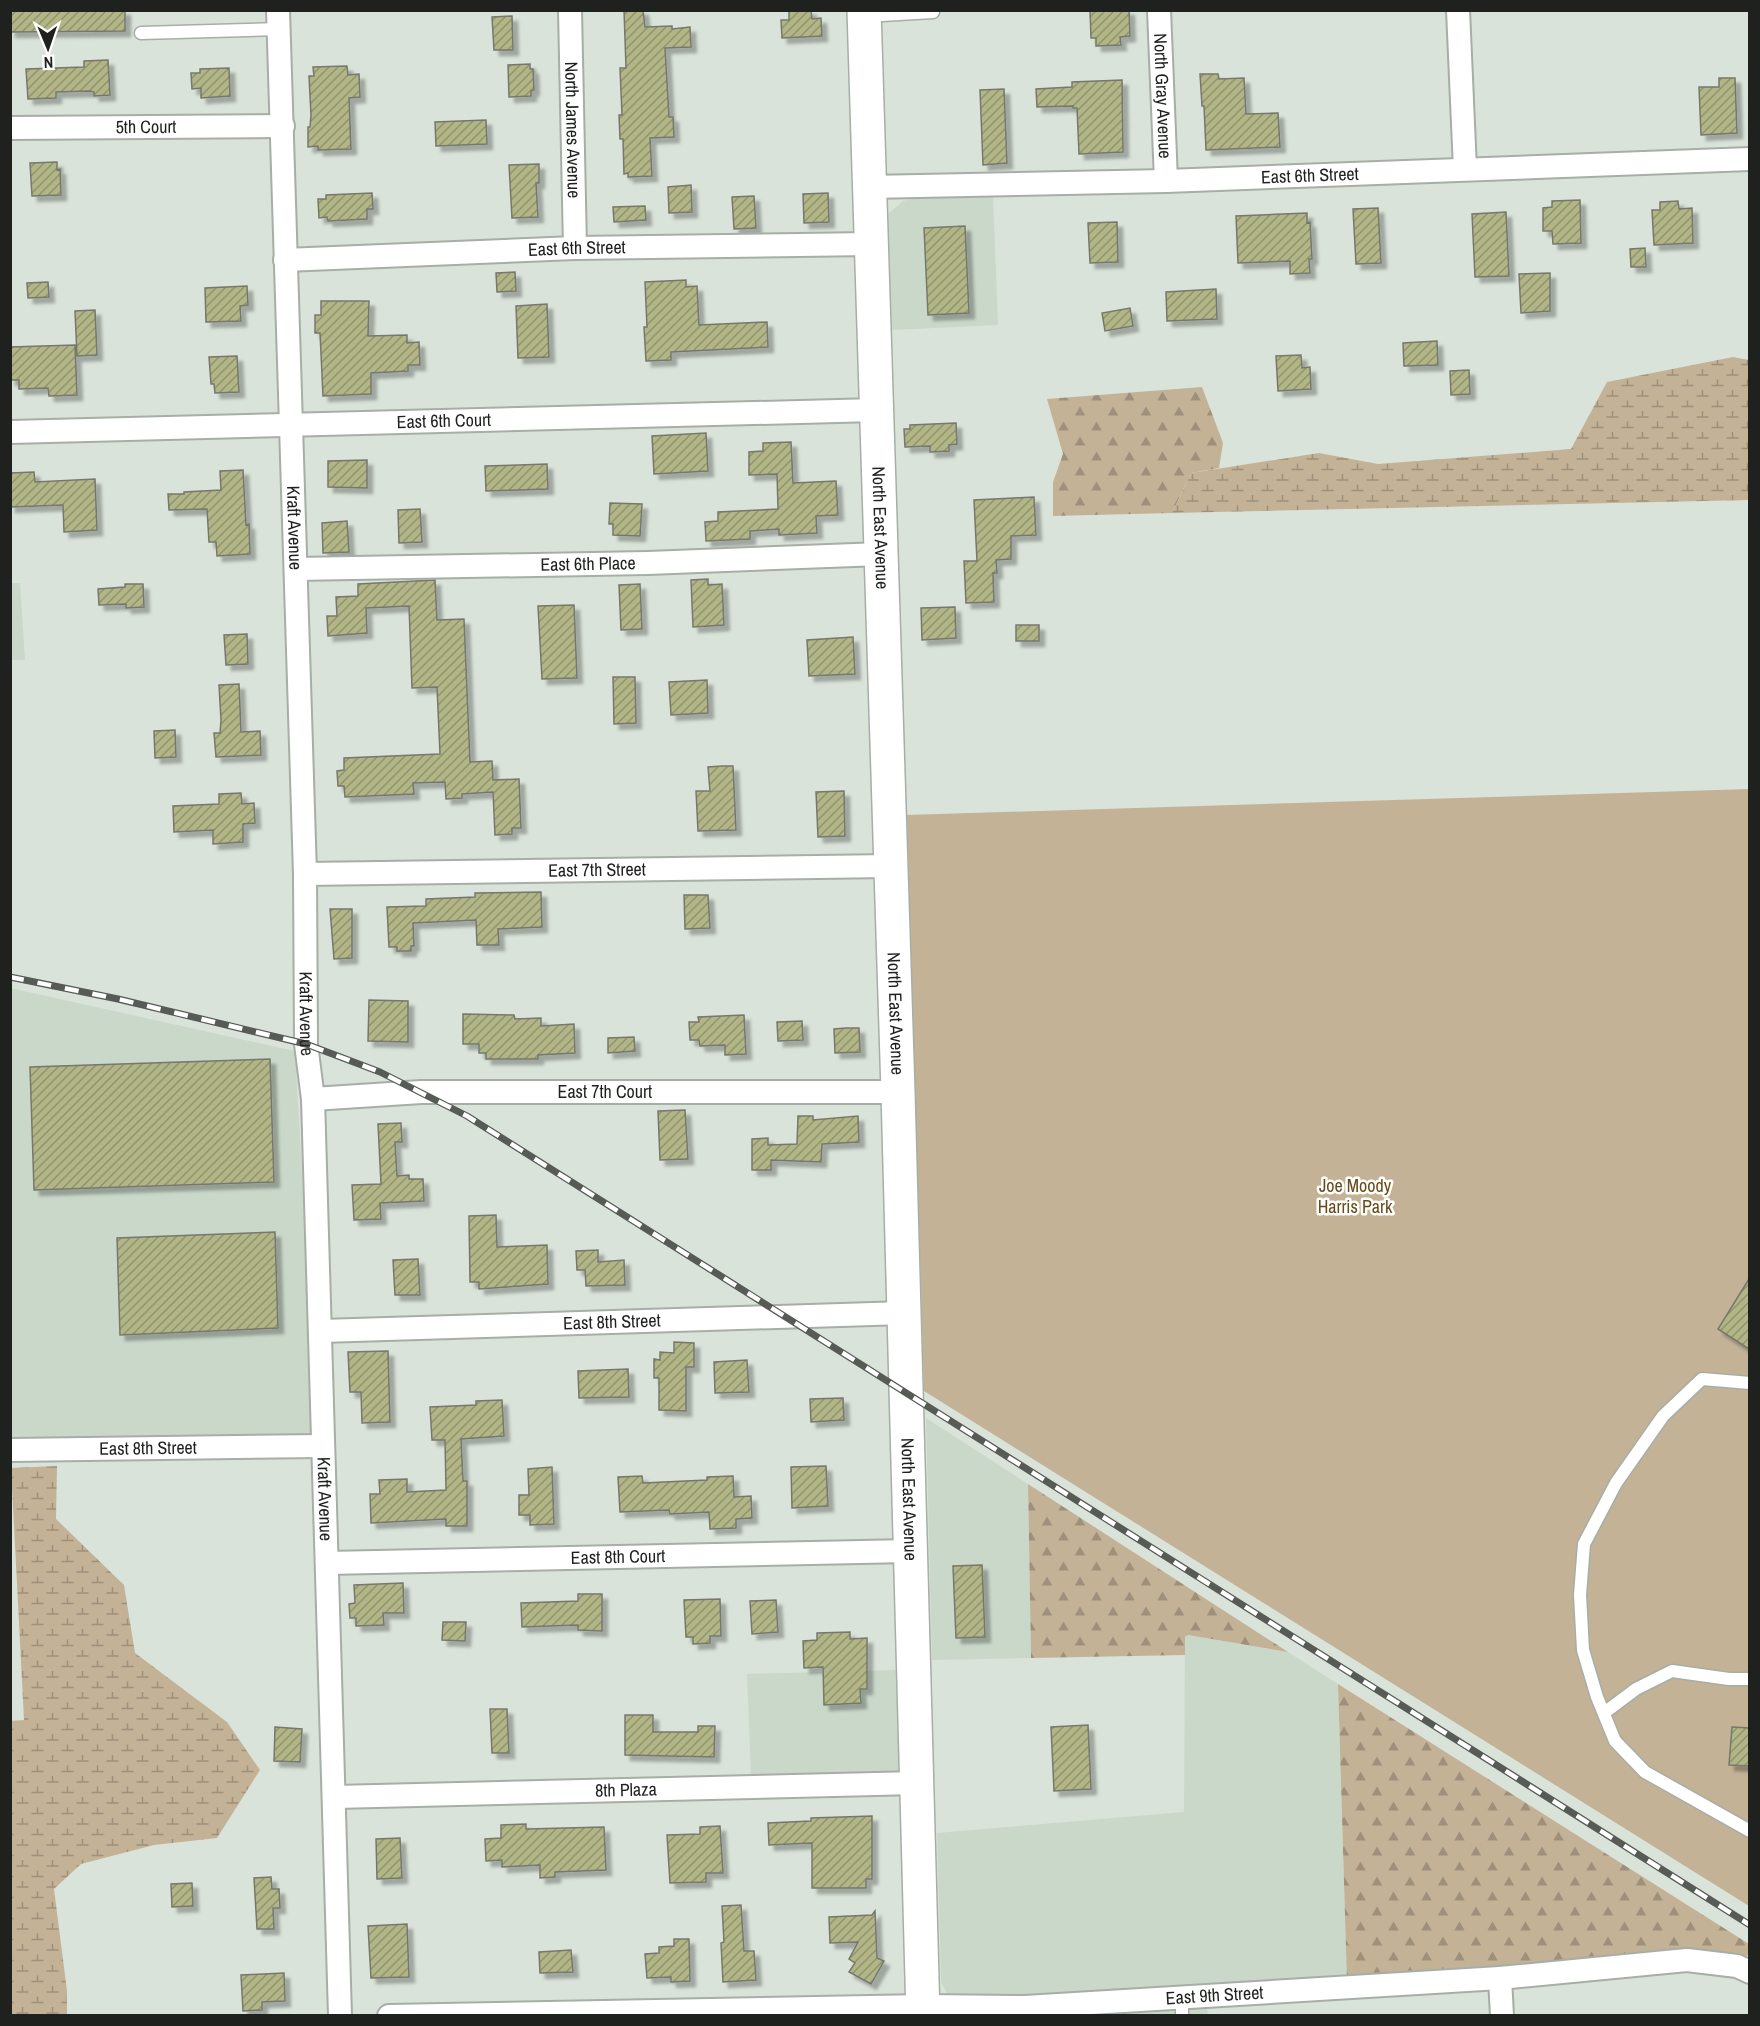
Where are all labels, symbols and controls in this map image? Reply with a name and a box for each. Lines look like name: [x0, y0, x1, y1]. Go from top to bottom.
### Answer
north arrow: [18, 18, 78, 78]
street label: North Gray Avenue: [1148, 33, 1178, 159]
text: N: [43, 52, 54, 74]
street label: North James Avenue: [559, 61, 587, 199]
street label: 5th Court: [116, 114, 176, 139]
street label: East 6th Street: [1260, 161, 1359, 189]
street label: East 6th Street: [527, 234, 626, 262]
street label: East 6th Court: [396, 407, 491, 434]
street label: North East Avenue: [866, 466, 895, 590]
street label: Kraft Avenue: [281, 485, 308, 570]
street label: East 6th Place: [540, 550, 636, 577]
street label: East 7th Street: [548, 856, 646, 883]
street label: North East Avenue: [882, 952, 910, 1075]
street label: Kraft Avenue: [294, 971, 320, 1057]
street label: East 7th Court: [558, 1079, 652, 1104]
park label: Joe Moody Harris Park: [1318, 1173, 1393, 1219]
street label: East 8th Street: [563, 1308, 661, 1336]
street label: East 8th Street: [99, 1435, 197, 1461]
street label: North East Avenue: [895, 1437, 924, 1561]
street label: Kraft Avenue: [312, 1456, 339, 1541]
street label: East 8th Court: [570, 1543, 665, 1570]
street label: 8th Plaza: [595, 1776, 657, 1803]
street label: East 9th Street: [1165, 1979, 1264, 2010]

